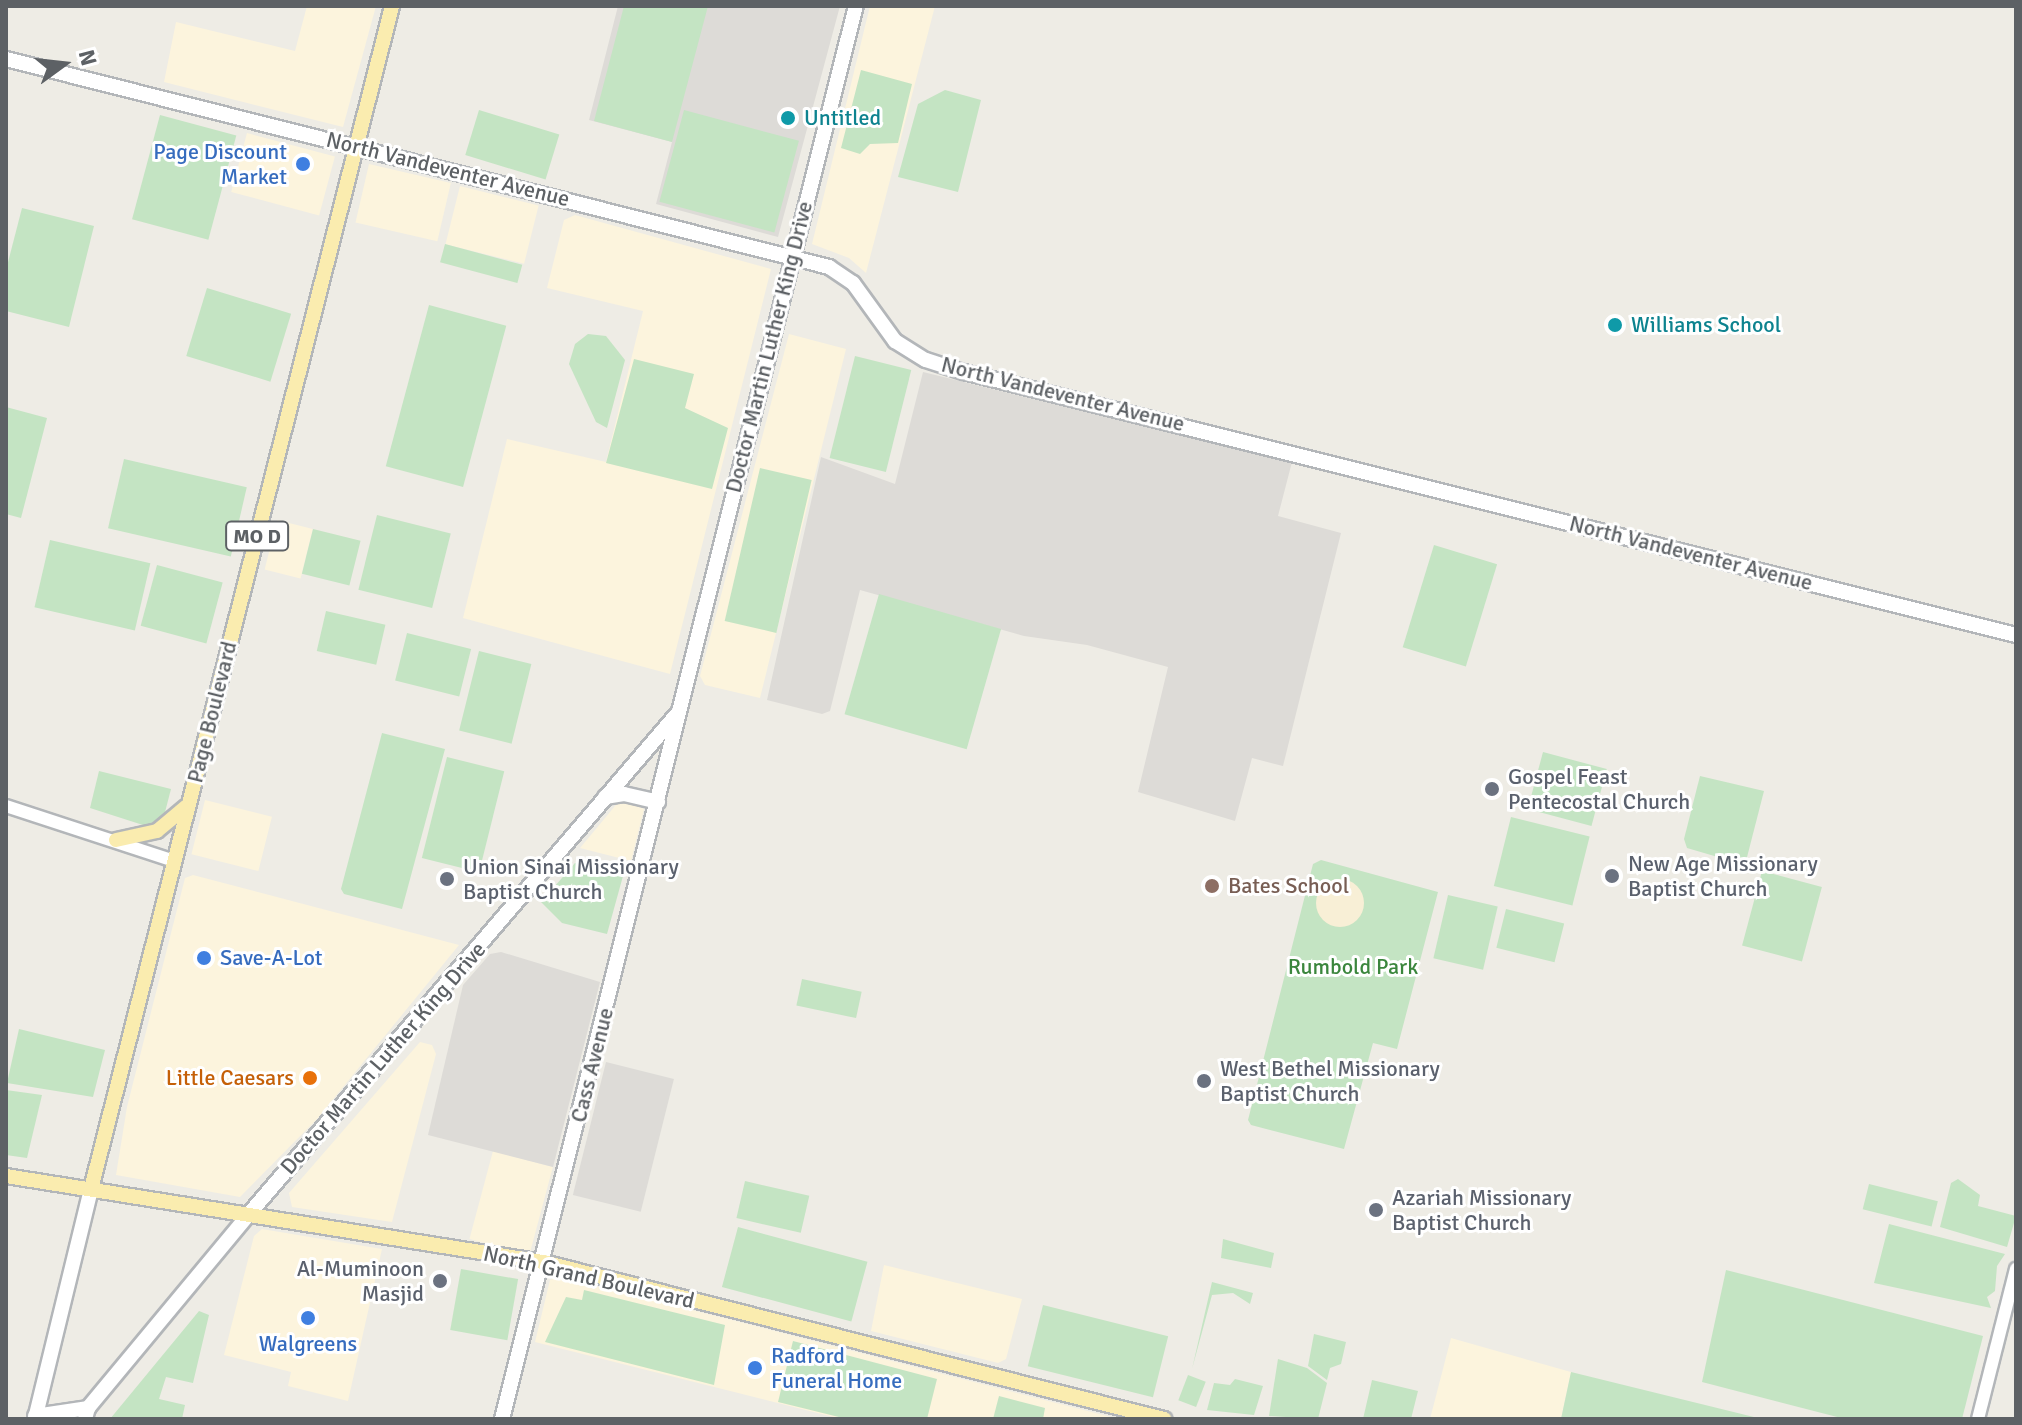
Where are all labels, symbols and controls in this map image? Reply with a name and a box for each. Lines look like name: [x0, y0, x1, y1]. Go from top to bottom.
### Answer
north arrow: [24, 24, 104, 104]
text: N: [73, 47, 103, 69]
place label: Untitled: [804, 105, 881, 131]
marker: Untitled: [779, 109, 797, 127]
street label: North Vandeventer Avenue: [324, 126, 572, 212]
place label: Page Discount Market: [153, 138, 287, 190]
marker: Page Discount Market: [294, 155, 312, 173]
street label: Doctor Martin Luther King Drive: [720, 199, 818, 495]
place label: Williams School: [1631, 312, 1781, 338]
marker: Williams School: [1606, 316, 1624, 334]
street label: North Vandeventer Avenue: [939, 351, 1187, 437]
street label: North Vandeventer Avenue: [1567, 510, 1815, 596]
road number: MO D: [225, 520, 289, 552]
street label: Page Boulevard: [182, 638, 242, 786]
place label: Gospel Feast Pentecostal Church: [1508, 763, 1690, 814]
marker: Gospel Feast Pentecostal Church: [1483, 780, 1501, 798]
place label: New Age Missionary Baptist Church: [1628, 850, 1818, 902]
place label: Union Sinai Missionary Baptist Church: [463, 853, 679, 904]
marker: New Age Missionary Baptist Church: [1603, 867, 1621, 885]
marker: Union Sinai Missionary Baptist Church: [438, 870, 456, 888]
place label: Bates School: [1228, 873, 1349, 899]
marker: Bates School: [1203, 877, 1221, 895]
street label: Doctor Martin Luther King Drive: [275, 936, 491, 1180]
place label: Save-A-Lot: [220, 945, 322, 971]
marker: Save-A-Lot: [195, 949, 213, 967]
park label: Rumbold Park: [1288, 954, 1418, 980]
street label: Cass Avenue: [565, 1005, 619, 1125]
place label: West Bethel Missionary Baptist Church: [1220, 1055, 1440, 1106]
place label: Little Caesars: [166, 1065, 294, 1091]
marker: Little Caesars: [301, 1069, 319, 1087]
marker: West Bethel Missionary Baptist Church: [1195, 1072, 1213, 1090]
place label: Azariah Missionary Baptist Church: [1392, 1184, 1571, 1236]
marker: Azariah Missionary Baptist Church: [1367, 1201, 1385, 1219]
street label: North Grand Boulevard: [481, 1240, 697, 1314]
place label: Al-Muminoon Masjid: [297, 1255, 424, 1306]
marker: Al-Muminoon Masjid: [431, 1272, 449, 1290]
marker: Walgreens: [299, 1309, 317, 1327]
place label: Walgreens: [259, 1331, 357, 1357]
place label: Radford Funeral Home: [771, 1342, 902, 1394]
marker: Radford Funeral Home: [746, 1359, 764, 1377]

